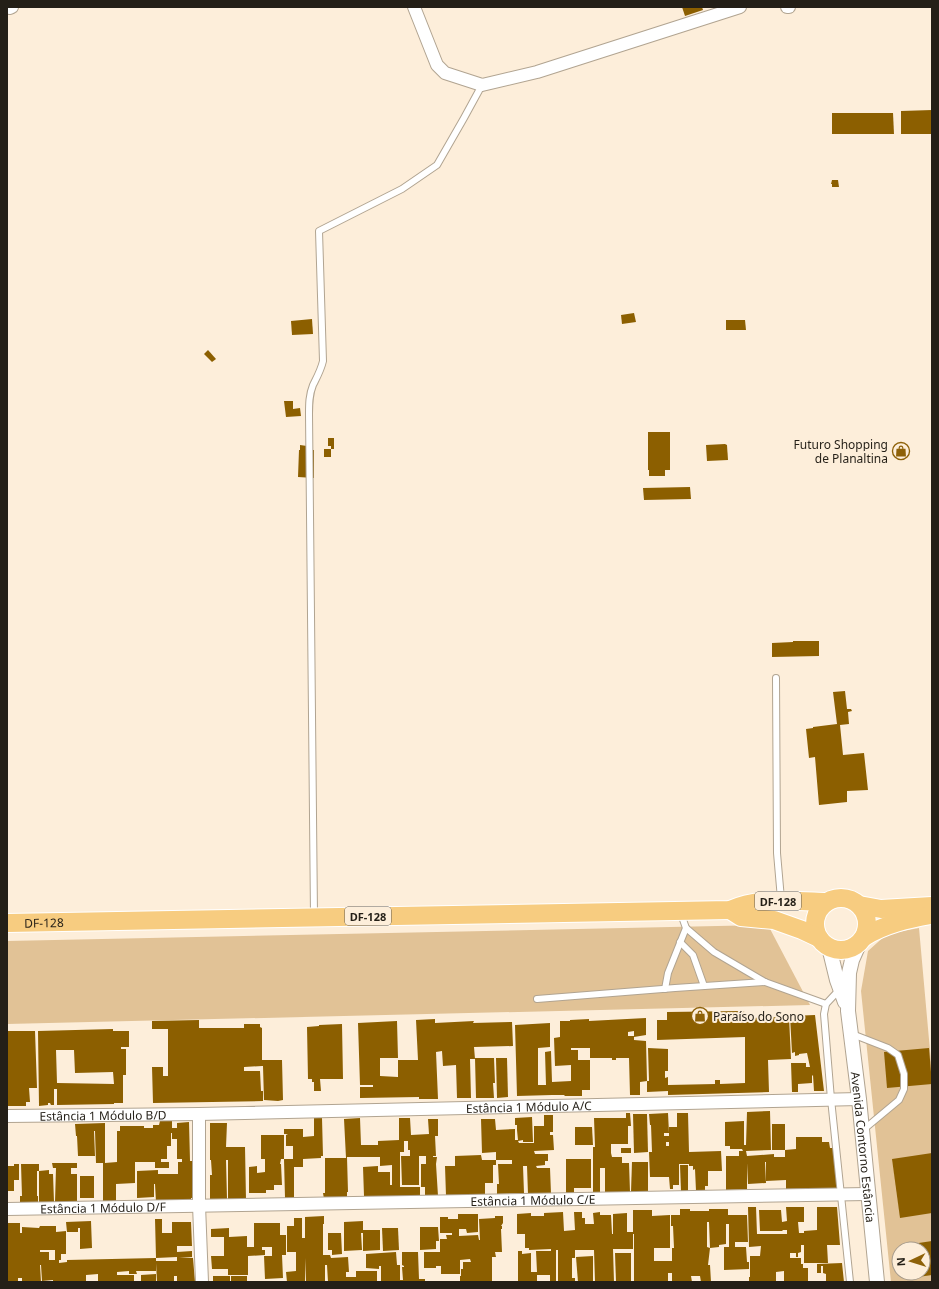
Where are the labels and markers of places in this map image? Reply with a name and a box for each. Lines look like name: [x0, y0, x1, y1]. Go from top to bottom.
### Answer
place label: Futuro Shopping de Planaltina: [794, 436, 888, 467]
shop icon: Futuro Shopping de Planaltina: [891, 441, 911, 461]
shop icon: Paraíso do Sono: [690, 1006, 710, 1026]
place label: Paraíso do Sono: [713, 1008, 804, 1025]

